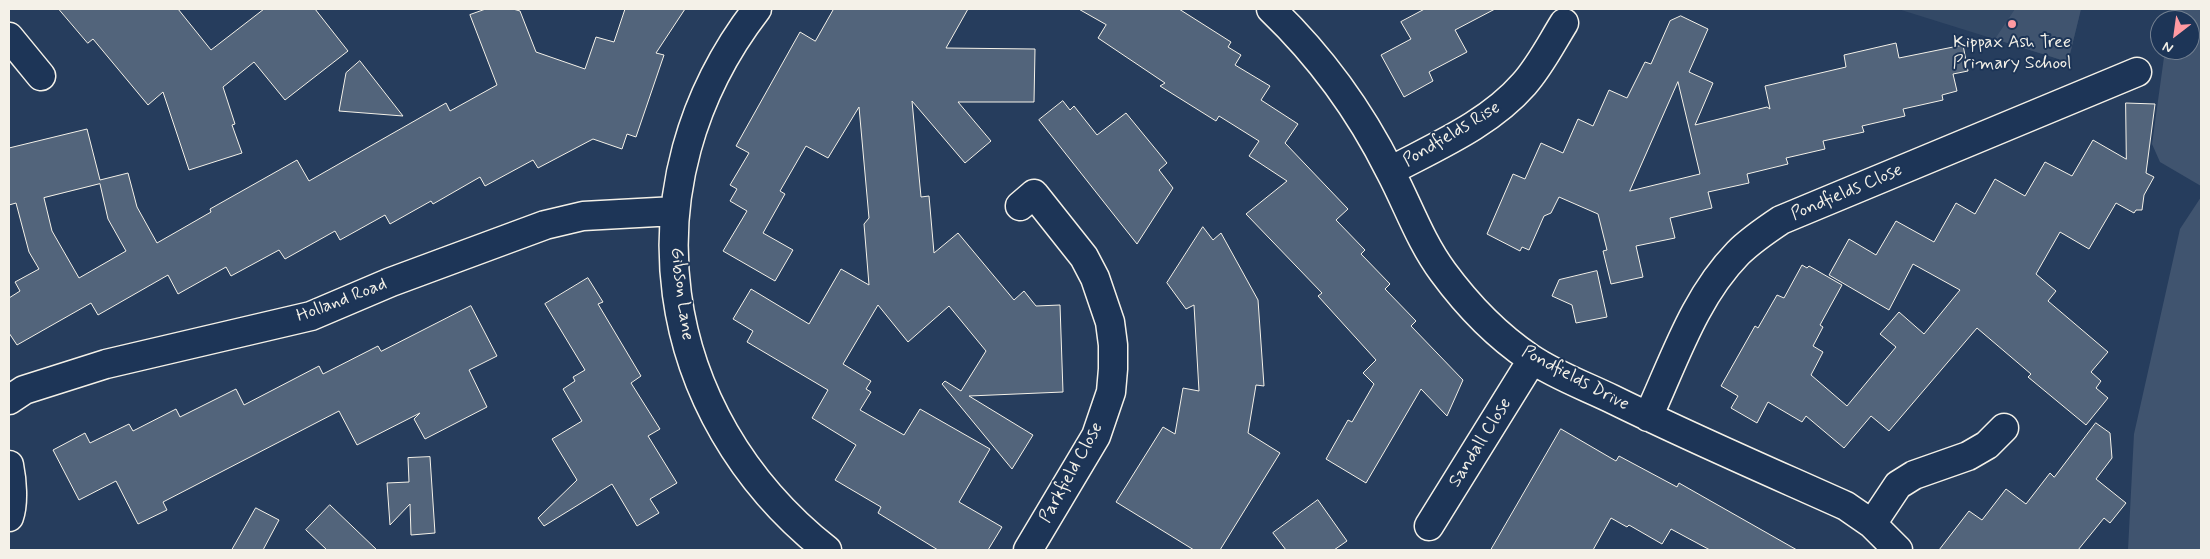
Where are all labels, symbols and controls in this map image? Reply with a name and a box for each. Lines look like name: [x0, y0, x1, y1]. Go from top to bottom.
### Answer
north arrow: [2150, 10, 2200, 60]
marker: Kippax Ash Tree Primary School: [2006, 18, 2018, 30]
place label: Kippax Ash Tree Primary School: [1953, 32, 2071, 74]
text: N: [2159, 37, 2177, 57]
street label: Pondfields Rise: [1399, 97, 1505, 173]
street label: Pondfields Close: [1788, 160, 1906, 226]
street label: Gibson Lane: [665, 246, 697, 342]
street label: Holland Road: [294, 274, 390, 328]
street label: Pondfields Drive: [1518, 342, 1632, 416]
street label: Sandall Close: [1445, 394, 1517, 492]
street label: Parkfield Close: [1035, 419, 1109, 527]

